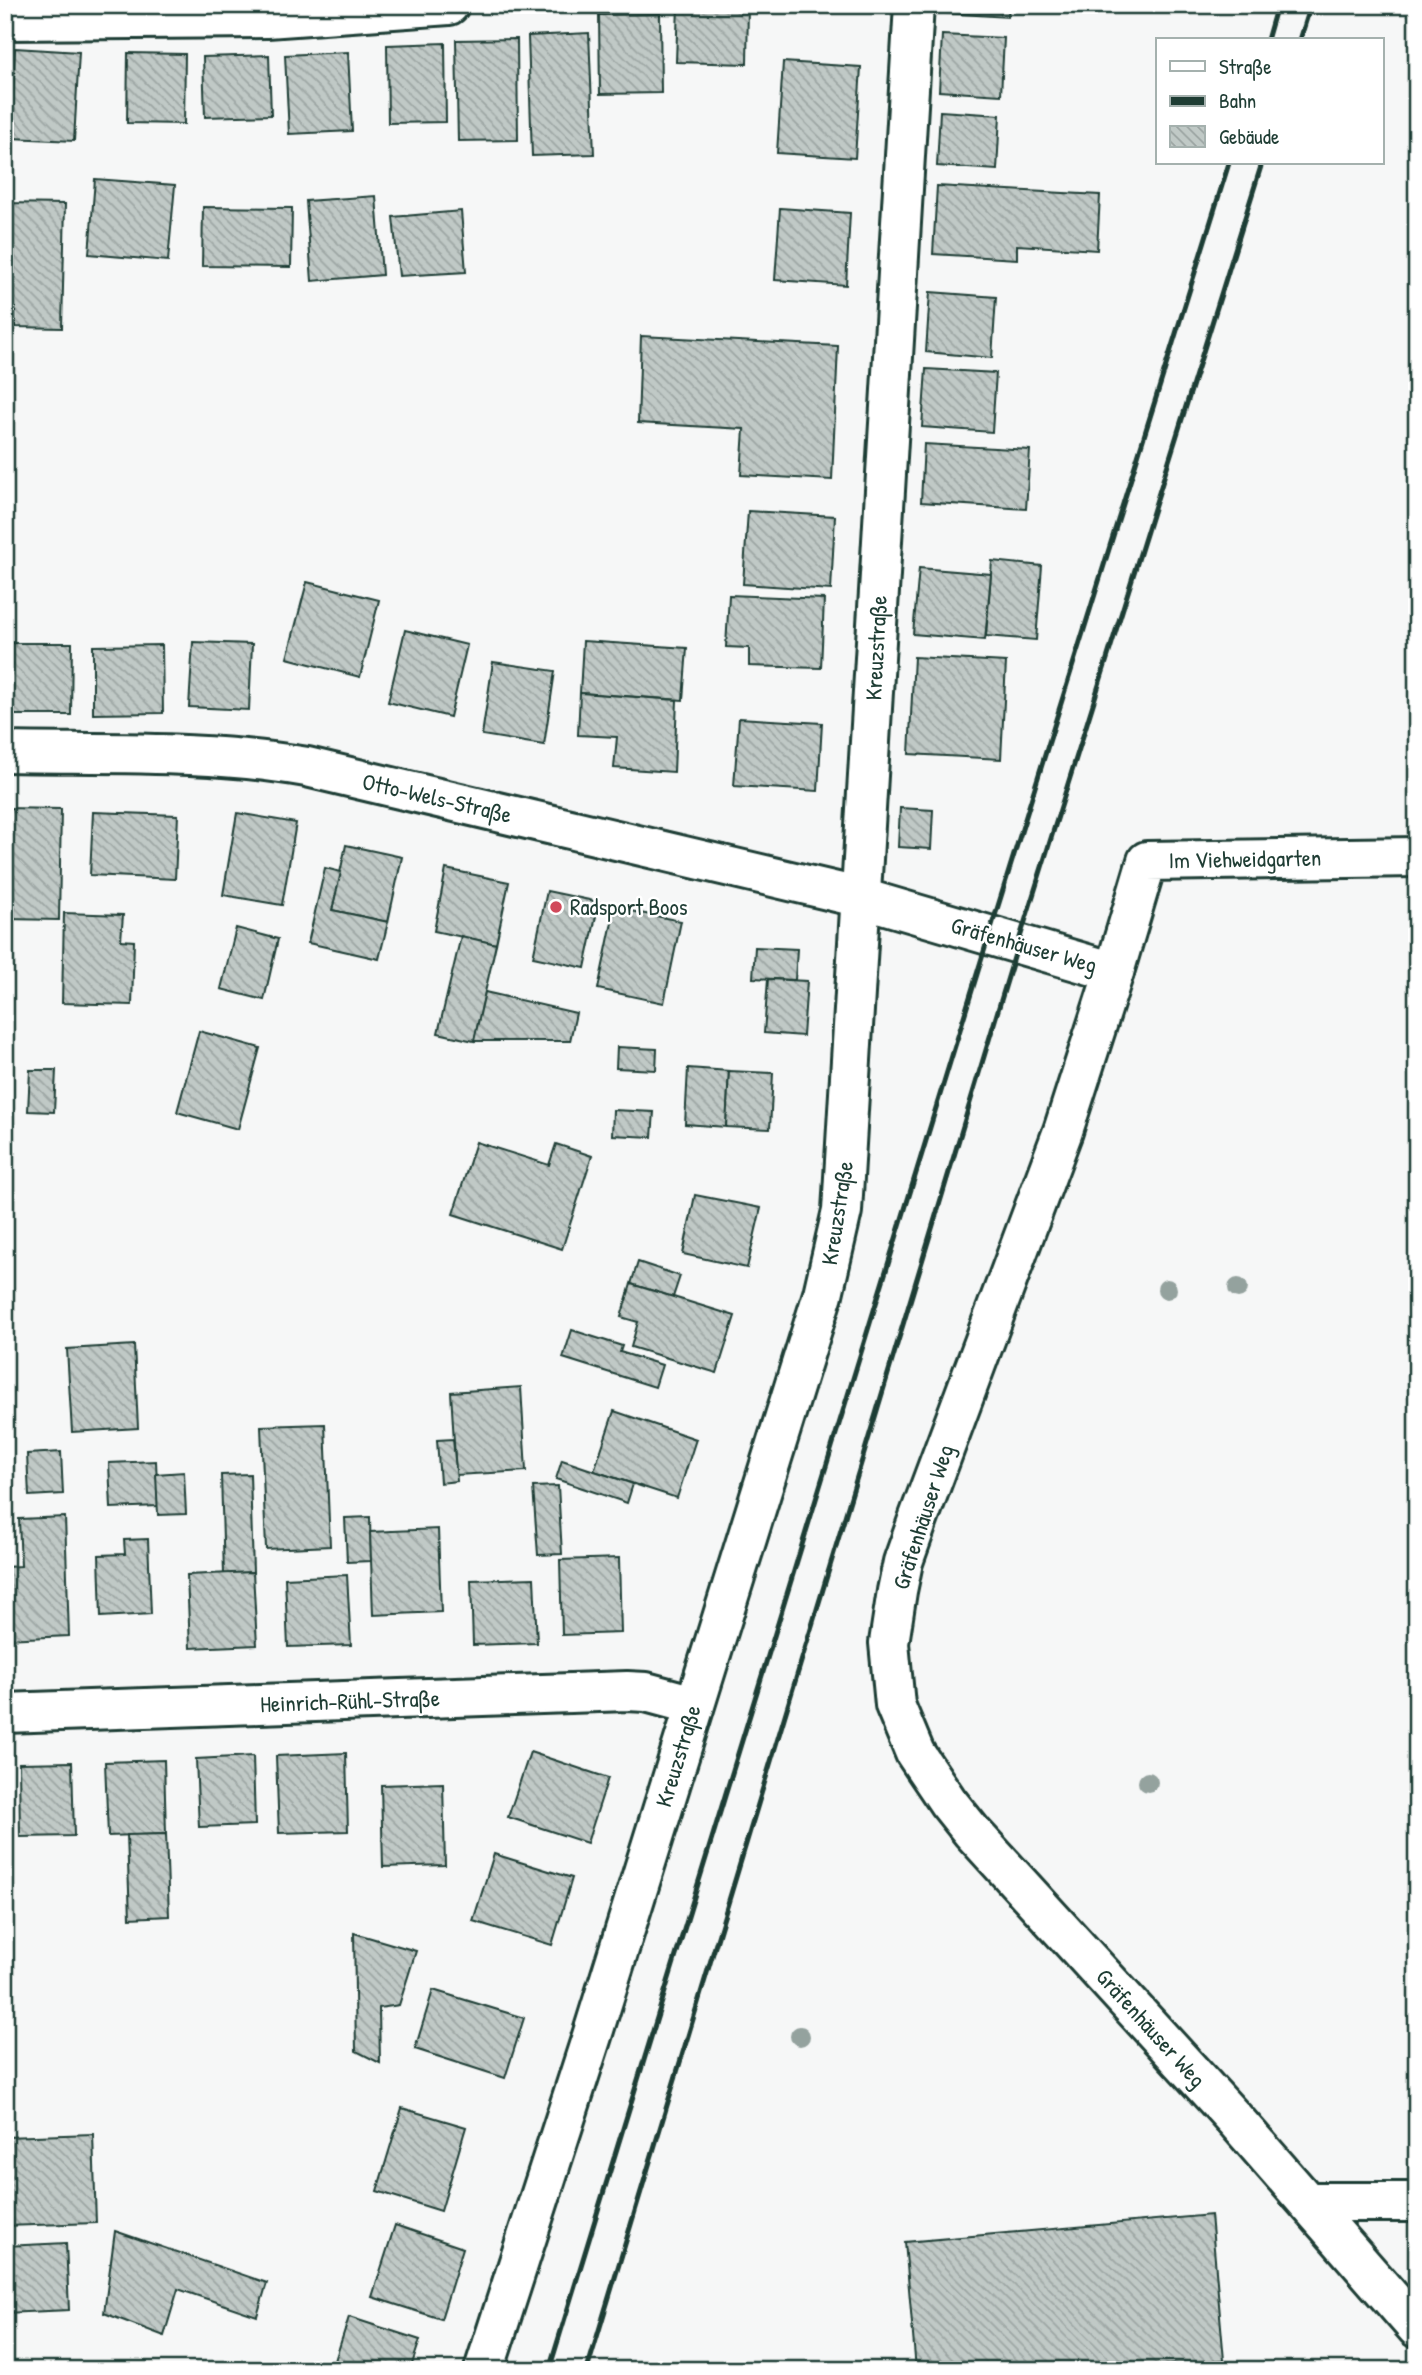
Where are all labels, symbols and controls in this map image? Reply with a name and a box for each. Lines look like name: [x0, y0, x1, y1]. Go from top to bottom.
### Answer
legend: [1156, 38, 1384, 164]
text: Straße: [1219, 52, 1272, 81]
text: Bahn: [1219, 86, 1256, 115]
text: Gebäude: [1219, 122, 1279, 151]
street label: Kreuzstraße: [857, 595, 894, 701]
street label: Otto-Wels-Straße: [359, 765, 515, 830]
street label: Im Viehweidgarten: [1168, 842, 1322, 875]
place label: Radsport Boos: [570, 891, 688, 922]
marker: Radsport Boos: [548, 899, 564, 915]
street label: Gräfenhäuser Weg: [948, 909, 1101, 980]
street label: Kreuzstraße: [813, 1159, 860, 1267]
street label: Gräfenhäuser Weg: [885, 1441, 960, 1593]
street label: Heinrich-Rühl-Straße: [260, 1682, 440, 1719]
street label: Kreuzstraße: [647, 1701, 708, 1811]
street label: Gräfenhäuser Weg: [1090, 1961, 1213, 2094]

